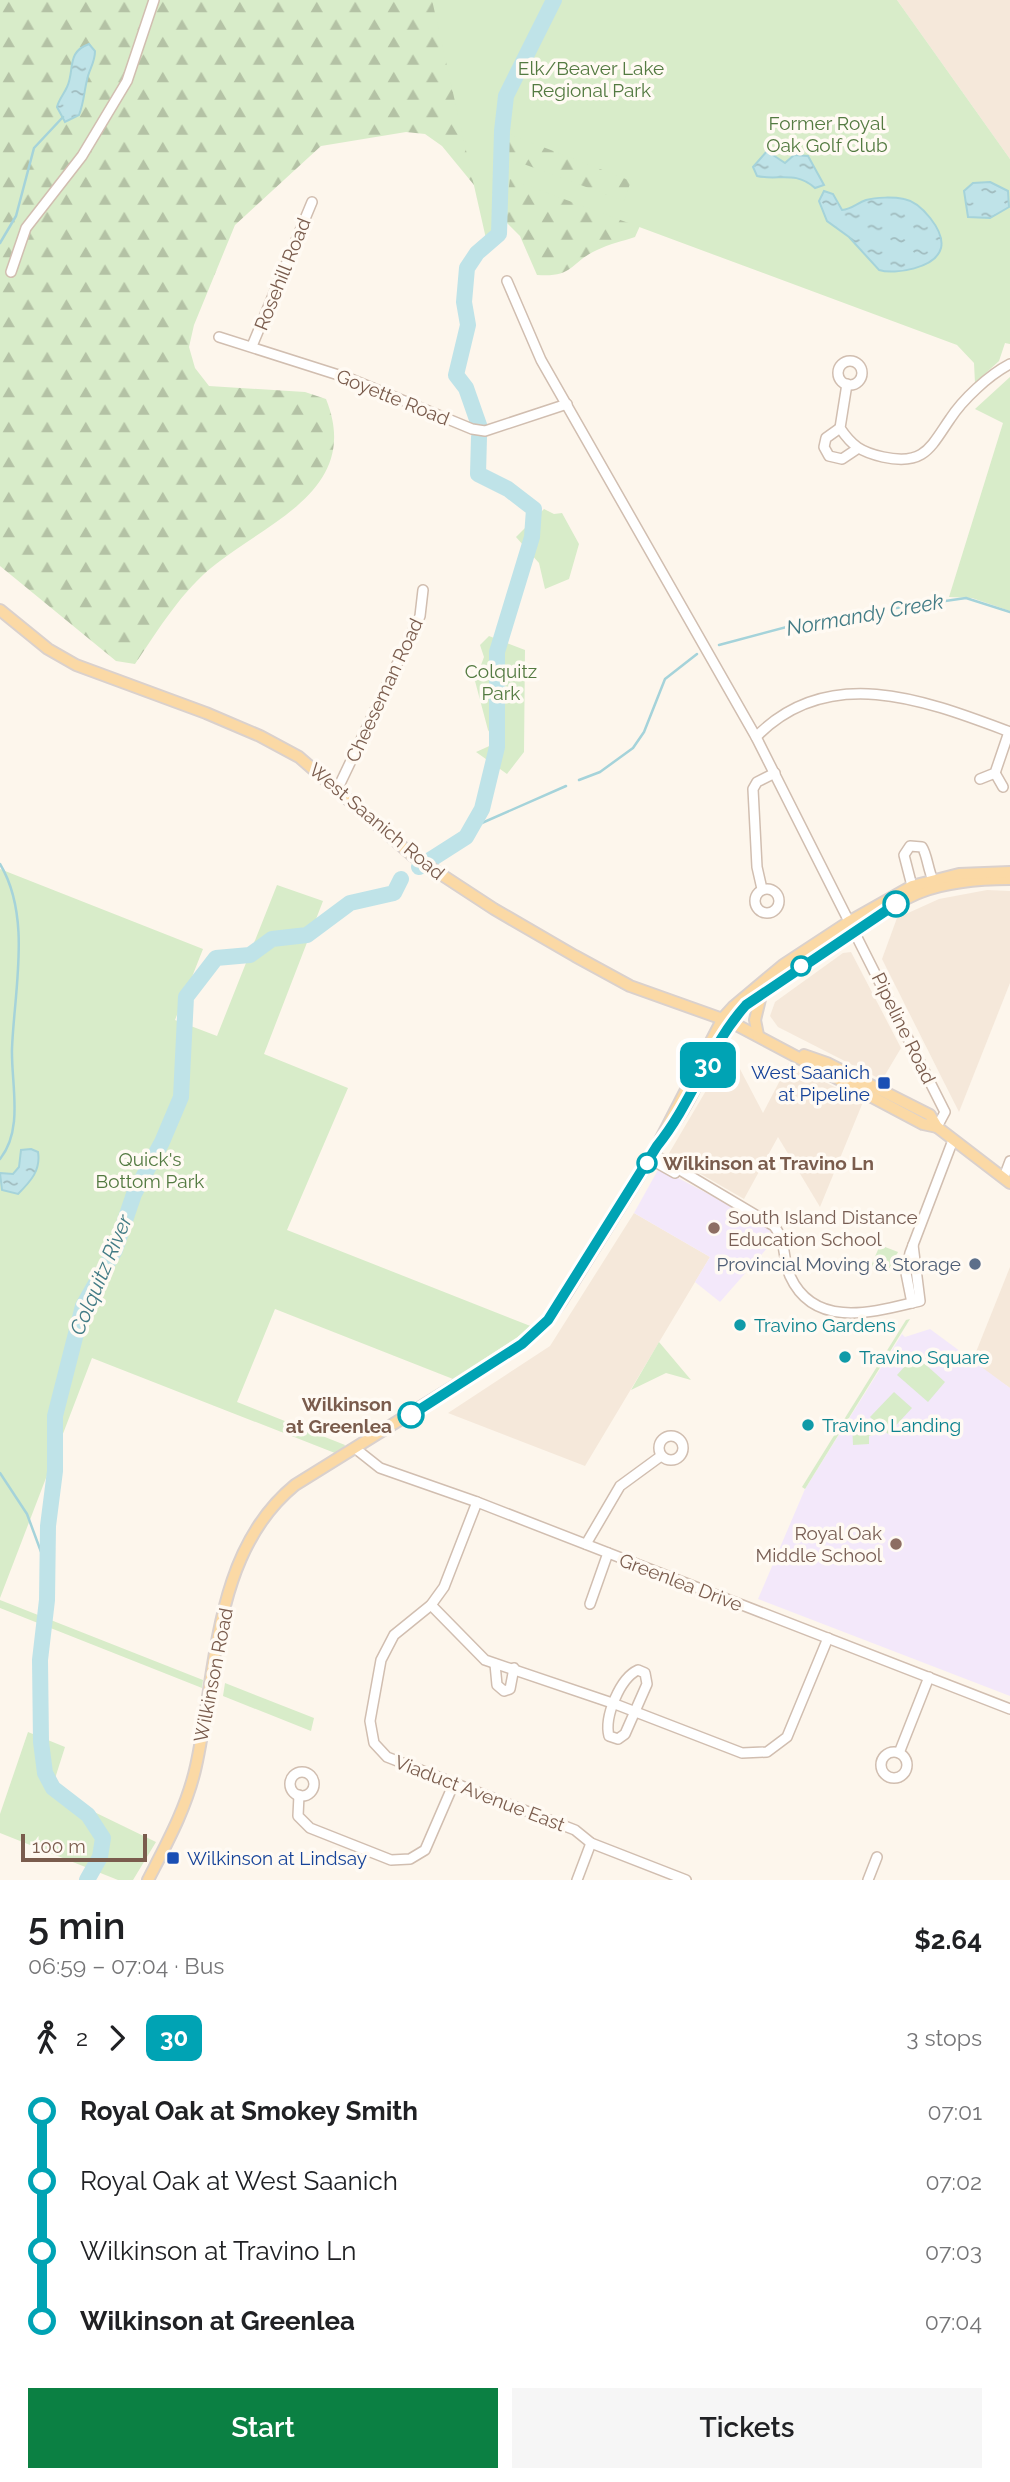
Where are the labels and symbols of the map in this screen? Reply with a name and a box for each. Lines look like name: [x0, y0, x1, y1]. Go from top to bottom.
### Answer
park label: Elk/Beaver Lake Regional Park: [518, 57, 664, 101]
park label: Former Royal Oak Golf Club: [766, 112, 888, 156]
street label: Rosehill Road: [249, 215, 315, 333]
street label: Goyette Road: [333, 364, 453, 430]
water label: Normandy Creek: [784, 588, 946, 641]
street label: Cheeseman Road: [341, 615, 427, 765]
park label: Colquitz Park: [465, 660, 537, 704]
street label: West Saanich Road: [305, 758, 449, 884]
unlabelled marker: [883, 891, 909, 917]
unlabelled marker: [791, 956, 811, 976]
street label: Pipeline Road: [868, 969, 940, 1087]
line badge: 30: [676, 1042, 740, 1088]
place label: West Saanich at Pipeline: [751, 1061, 870, 1105]
marker: West Saanich at Pipeline: [876, 1075, 892, 1091]
park label: Quick's Bottom Park: [96, 1148, 204, 1192]
place label: Wilkinson at Travino Ln: [663, 1152, 874, 1174]
marker: Wilkinson at Travino Ln: [637, 1153, 657, 1173]
place label: South Island Distance Education School: [728, 1206, 918, 1250]
water label: Colquitz River: [64, 1210, 137, 1339]
marker: South Island Distance Education School: [706, 1220, 722, 1236]
place label: Provincial Moving & Storage: [716, 1253, 961, 1275]
marker: Provincial Moving & Storage: [967, 1256, 983, 1272]
place label: Travino Gardens: [754, 1314, 896, 1336]
marker: Travino Gardens: [732, 1317, 748, 1333]
place label: Travino Square: [859, 1346, 989, 1368]
marker: Travino Square: [837, 1349, 853, 1365]
place label: Wilkinson at Greenlea: [286, 1393, 392, 1437]
marker: Wilkinson at Greenlea: [398, 1402, 424, 1428]
place label: Travino Landing: [822, 1414, 961, 1436]
marker: Travino Landing: [800, 1417, 816, 1433]
place label: Royal Oak Middle School: [756, 1522, 883, 1566]
marker: Royal Oak Middle School: [888, 1536, 904, 1552]
street label: Greenlea Drive: [616, 1548, 746, 1616]
street label: Wilkinson Road: [189, 1606, 237, 1744]
street label: Viaduct Avenue East: [392, 1750, 569, 1836]
scale bar: [21, 1831, 147, 1863]
place label: Wilkinson at Lindsay: [187, 1847, 367, 1869]
marker: Wilkinson at Lindsay: [165, 1850, 181, 1866]

